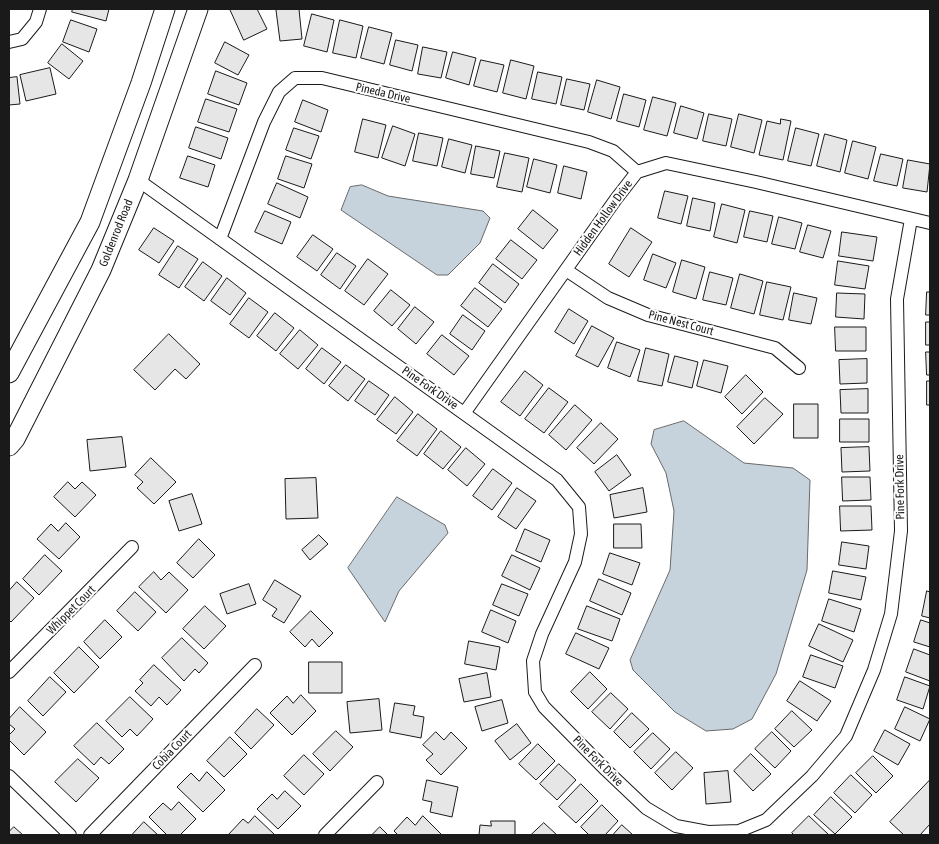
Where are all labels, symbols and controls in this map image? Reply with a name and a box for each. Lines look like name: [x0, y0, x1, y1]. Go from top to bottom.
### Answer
street label: Pineda Drive: [354, 80, 412, 106]
street label: Hidden Hollow Drive: [571, 177, 635, 259]
street label: Goldenrod Road: [96, 197, 136, 269]
street label: Pine Nest Court: [647, 307, 715, 339]
street label: Pine Fork Drive: [399, 363, 461, 413]
street label: Pine Fork Drive: [892, 454, 908, 520]
street label: Whippet Court: [44, 583, 98, 637]
street label: Cobia Court: [149, 727, 195, 773]
street label: Pine Fork Drive: [570, 733, 626, 789]

